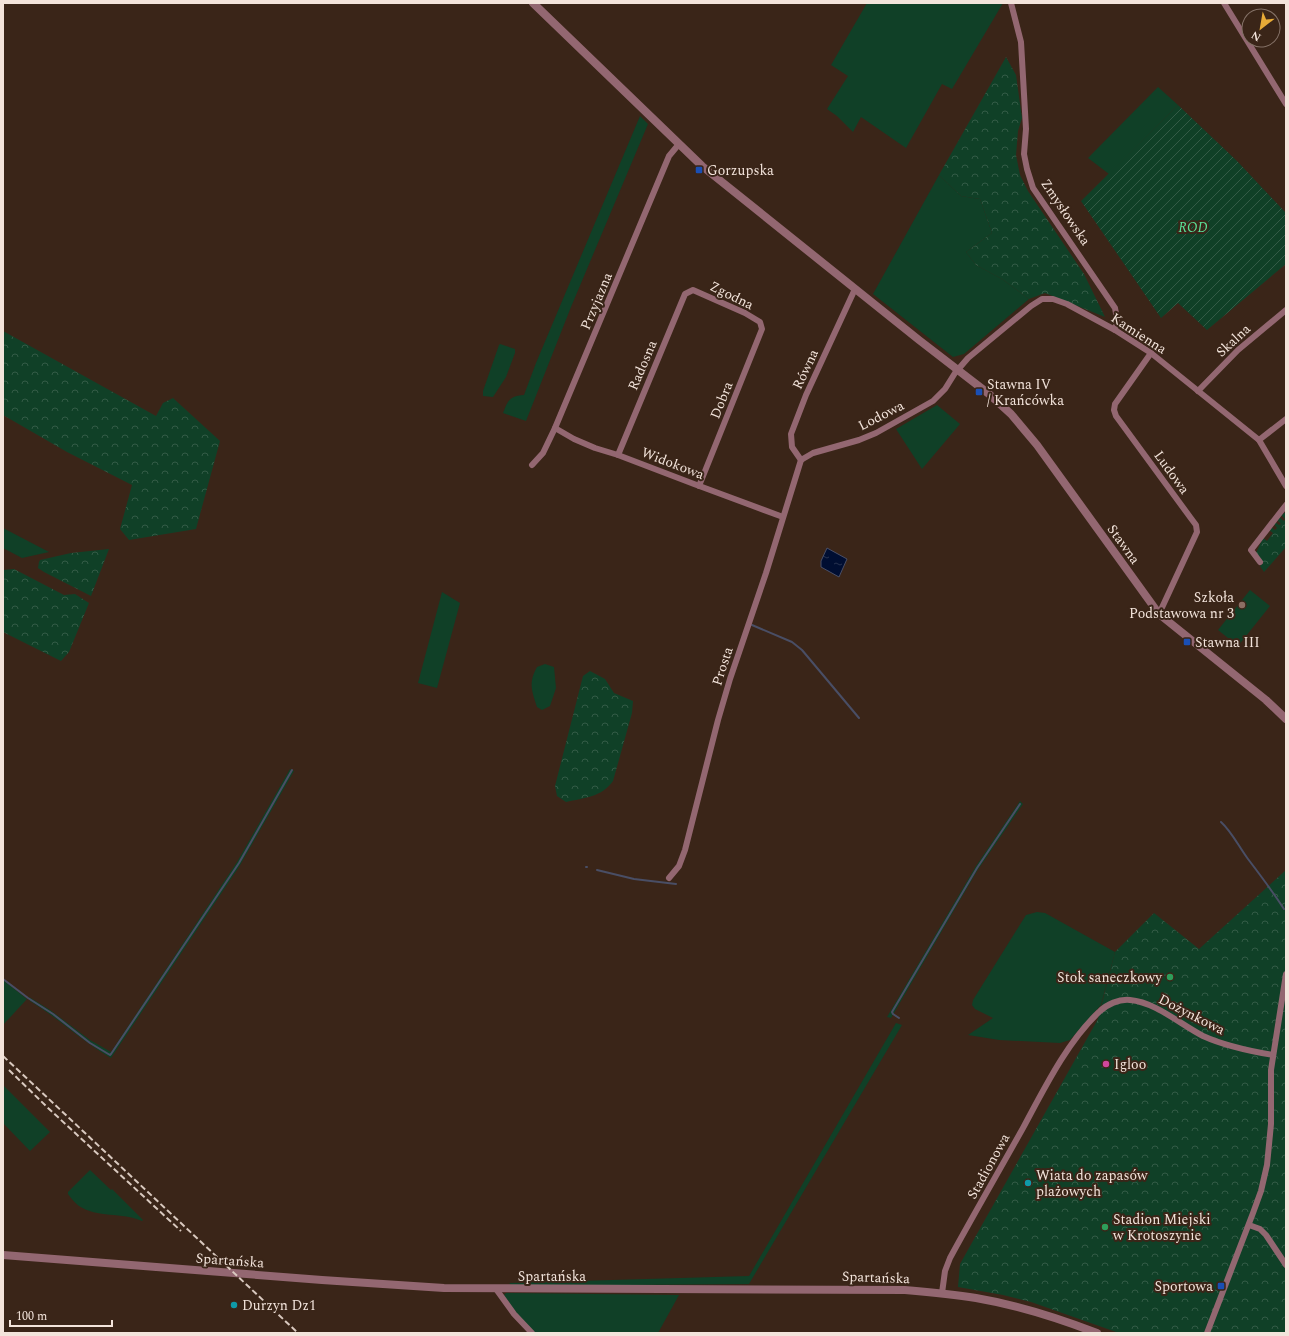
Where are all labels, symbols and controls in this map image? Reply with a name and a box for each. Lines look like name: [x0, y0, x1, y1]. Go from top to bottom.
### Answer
north arrow: [1241, 8, 1281, 48]
text: N: [1248, 27, 1264, 46]
place label: Gorzupska: [707, 160, 774, 181]
marker: Gorzupska: [694, 165, 704, 175]
street label: Zmysłowska: [1036, 175, 1096, 250]
park label: ROD: [1178, 217, 1208, 238]
street label: Przyjazna: [575, 269, 618, 333]
street label: Zgodna: [706, 276, 757, 315]
street label: Kamienna: [1107, 307, 1171, 359]
street label: Skalna: [1211, 319, 1256, 362]
street label: Radosna: [623, 337, 662, 394]
street label: Równa: [787, 345, 824, 393]
place label: Stawna IV / Krańcówka: [987, 374, 1064, 411]
street label: Dobra: [704, 378, 739, 422]
marker: Stawna IV / Krańcówka: [974, 387, 984, 397]
street label: Lodowa: [855, 395, 908, 436]
street label: Widokowa: [638, 442, 707, 485]
street label: Ludowa: [1149, 446, 1195, 499]
street label: Stawna: [1102, 520, 1145, 569]
place label: Szkoła Podstawowa nr 3: [1129, 587, 1234, 624]
marker: Szkoła Podstawowa nr 3: [1237, 600, 1247, 610]
place label: Stawna III: [1195, 632, 1260, 653]
marker: Stawna III: [1182, 637, 1192, 647]
street label: Prosta: [706, 644, 739, 688]
place label: Stok saneczkowy: [1057, 967, 1163, 988]
marker: Stok saneczkowy: [1165, 972, 1175, 982]
street label: Dożynkowa: [1155, 989, 1229, 1040]
place label: Igloo: [1114, 1054, 1146, 1075]
marker: Igloo: [1101, 1059, 1111, 1069]
street label: Stadionowa: [962, 1129, 1015, 1203]
place label: Wiata do zapasów plażowych: [1036, 1165, 1148, 1202]
marker: Wiata do zapasów plażowych: [1023, 1178, 1033, 1188]
place label: Stadion Miejski w Krotoszynie: [1112, 1209, 1211, 1246]
marker: Stadion Miejski w Krotoszynie: [1100, 1222, 1110, 1232]
street label: Spartańska: [195, 1248, 265, 1273]
street label: Spartańska: [518, 1266, 586, 1287]
street label: Spartańska: [841, 1266, 911, 1289]
place label: Sportowa: [1155, 1276, 1213, 1297]
marker: Sportowa: [1216, 1281, 1226, 1291]
place label: Durzyn Dz1: [242, 1295, 316, 1316]
marker: Durzyn Dz1: [229, 1300, 239, 1310]
scale bar: [10, 1302, 112, 1328]
text: 100 m: [16, 1307, 47, 1326]

